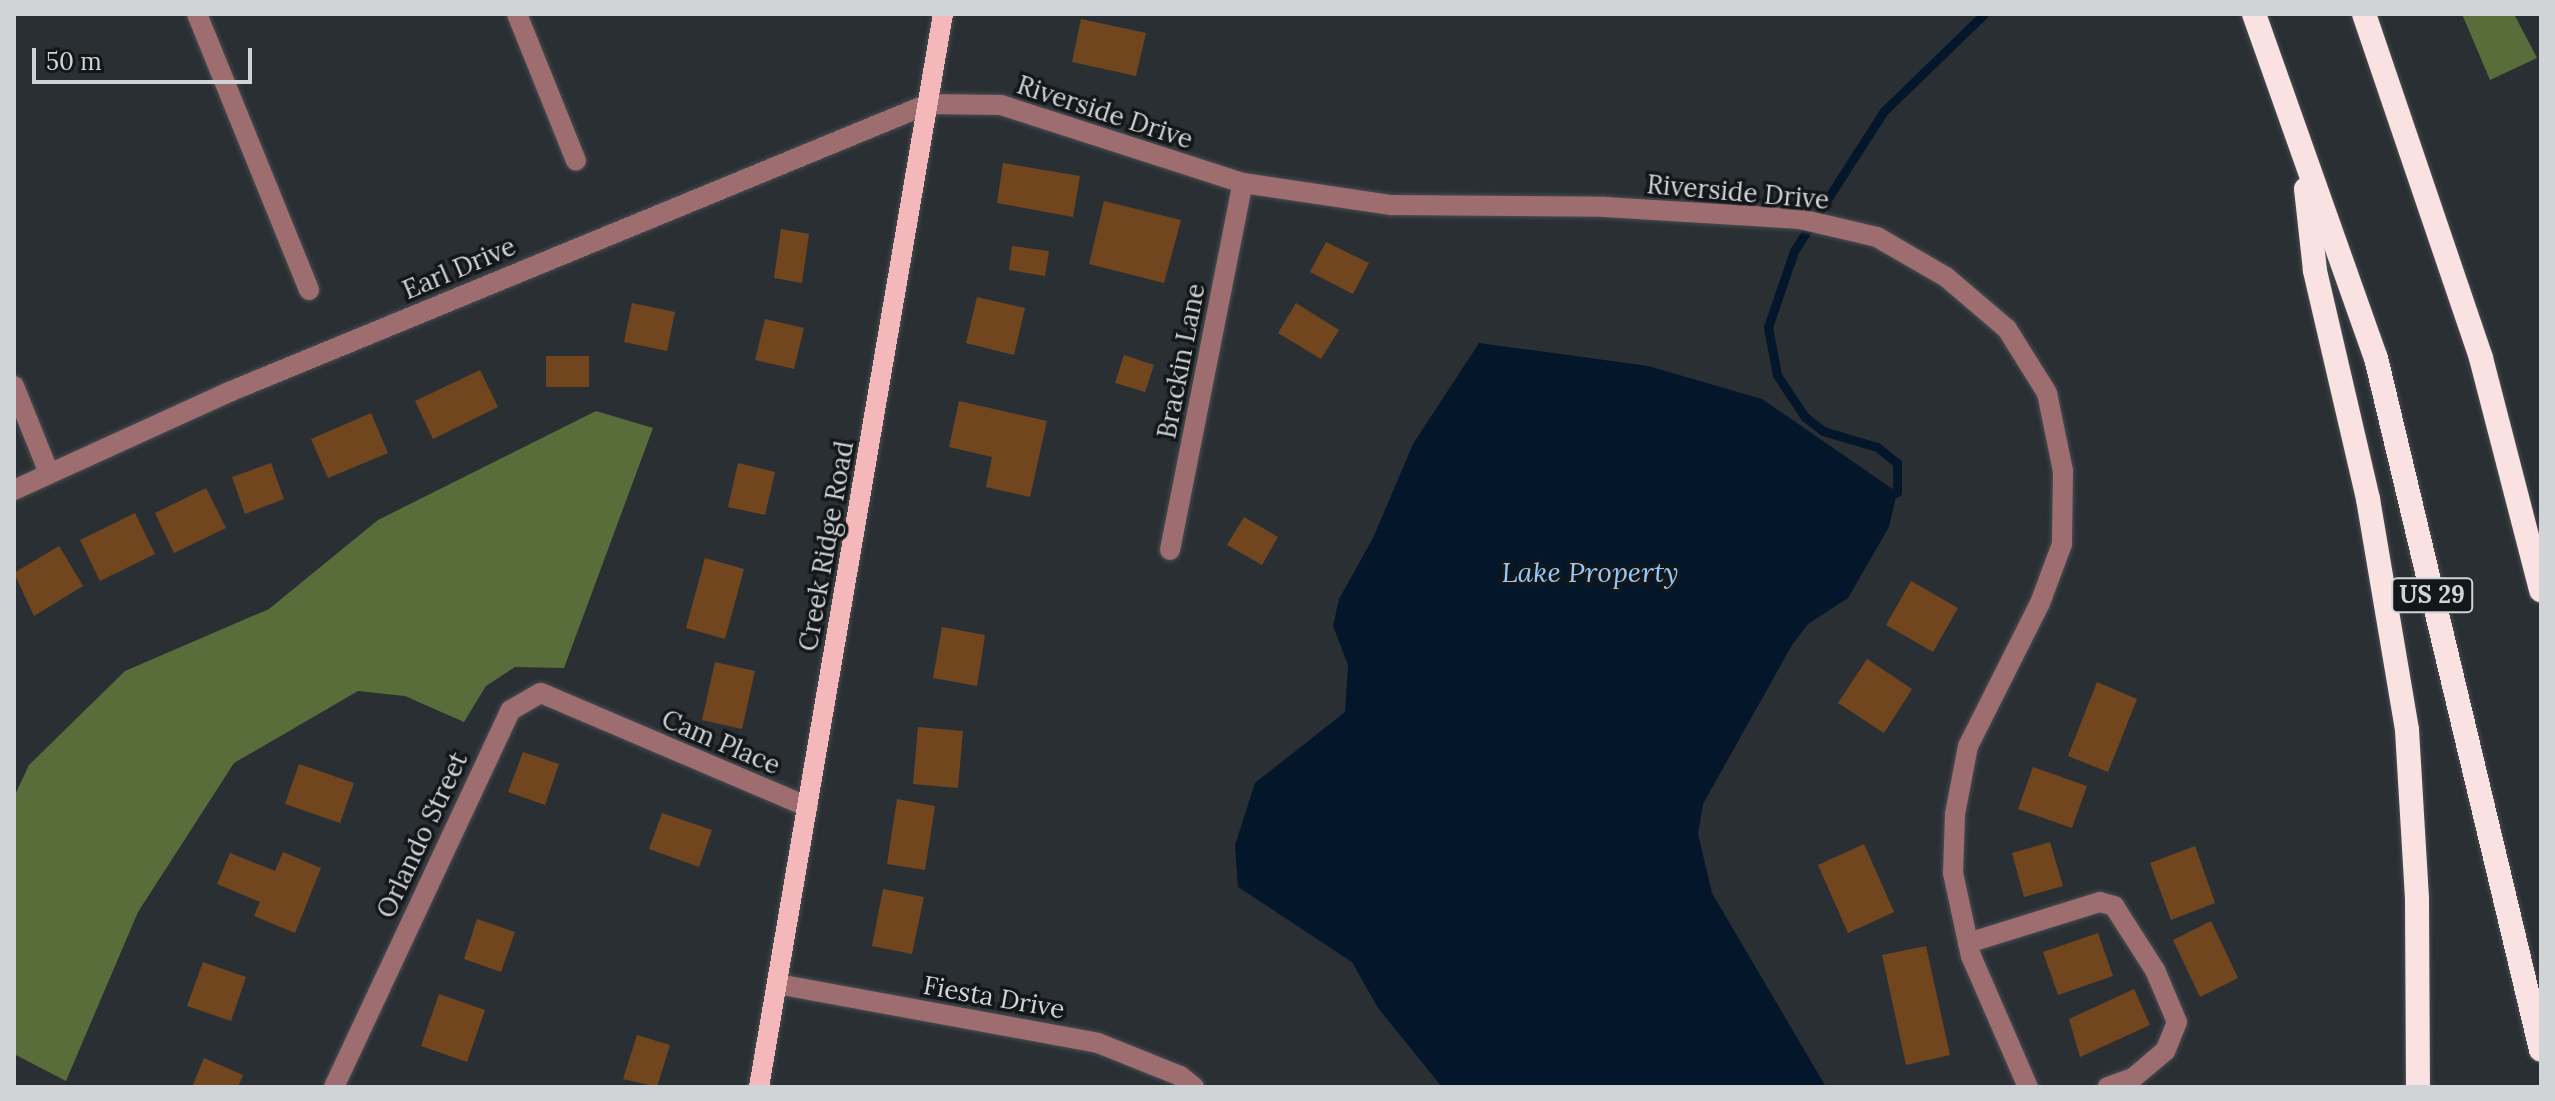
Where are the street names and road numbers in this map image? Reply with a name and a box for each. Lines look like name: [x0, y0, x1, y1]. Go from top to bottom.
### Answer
street label: Riverside Drive: [1013, 69, 1197, 155]
street label: Riverside Drive: [1646, 168, 1830, 216]
street label: Earl Drive: [398, 230, 520, 306]
street label: Brackin Lane: [1151, 281, 1211, 441]
street label: Creek Ridge Road: [792, 439, 860, 653]
road number: US 29: [2390, 575, 2474, 615]
street label: Cam Place: [657, 703, 785, 781]
street label: Orlando Street: [370, 747, 474, 923]
street label: Fiesta Drive: [921, 969, 1067, 1025]

